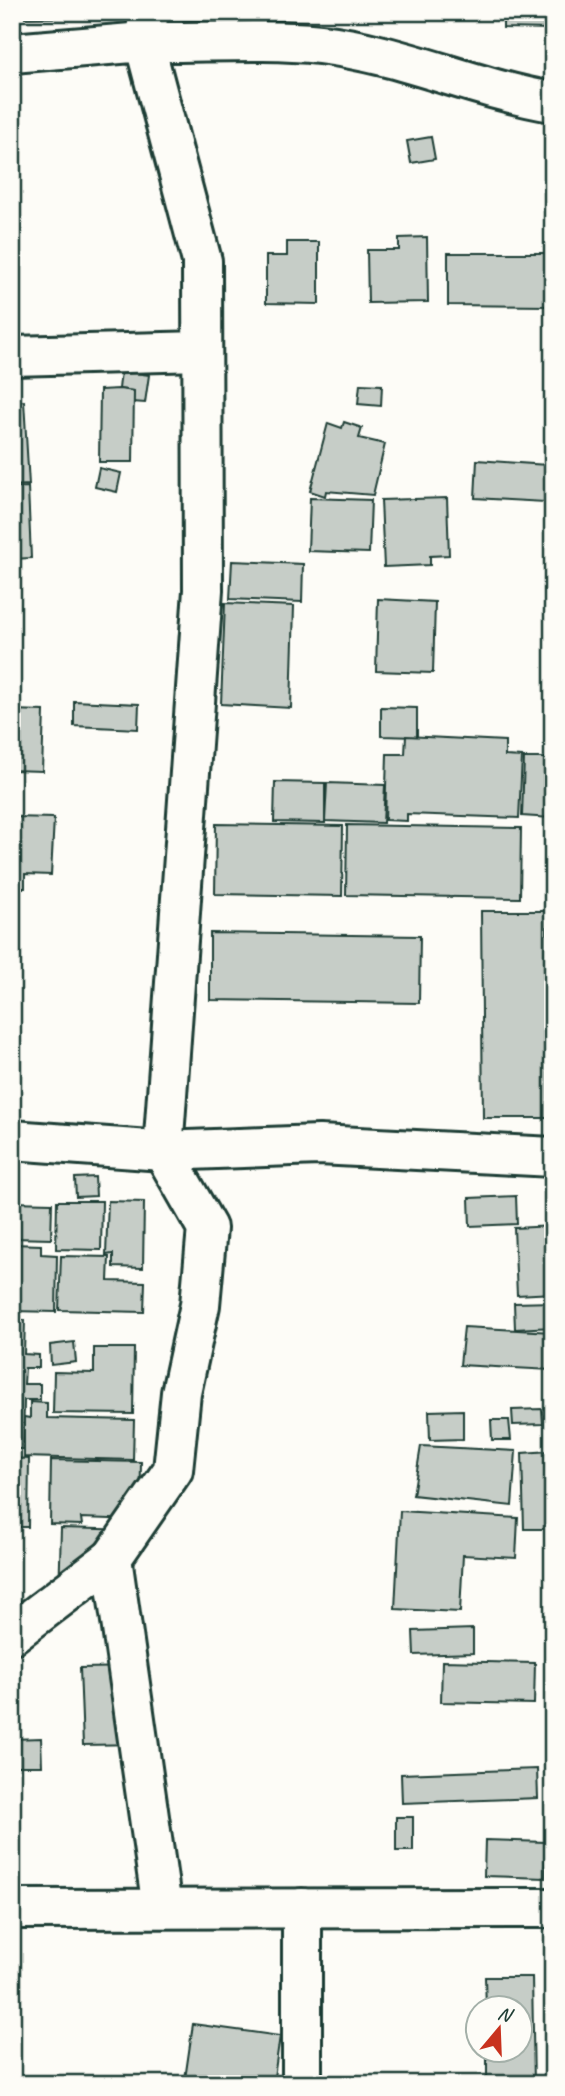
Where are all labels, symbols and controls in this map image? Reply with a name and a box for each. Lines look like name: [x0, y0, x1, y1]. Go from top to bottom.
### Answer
north arrow: [463, 1994, 534, 2064]
text: N: [495, 2001, 517, 2028]

